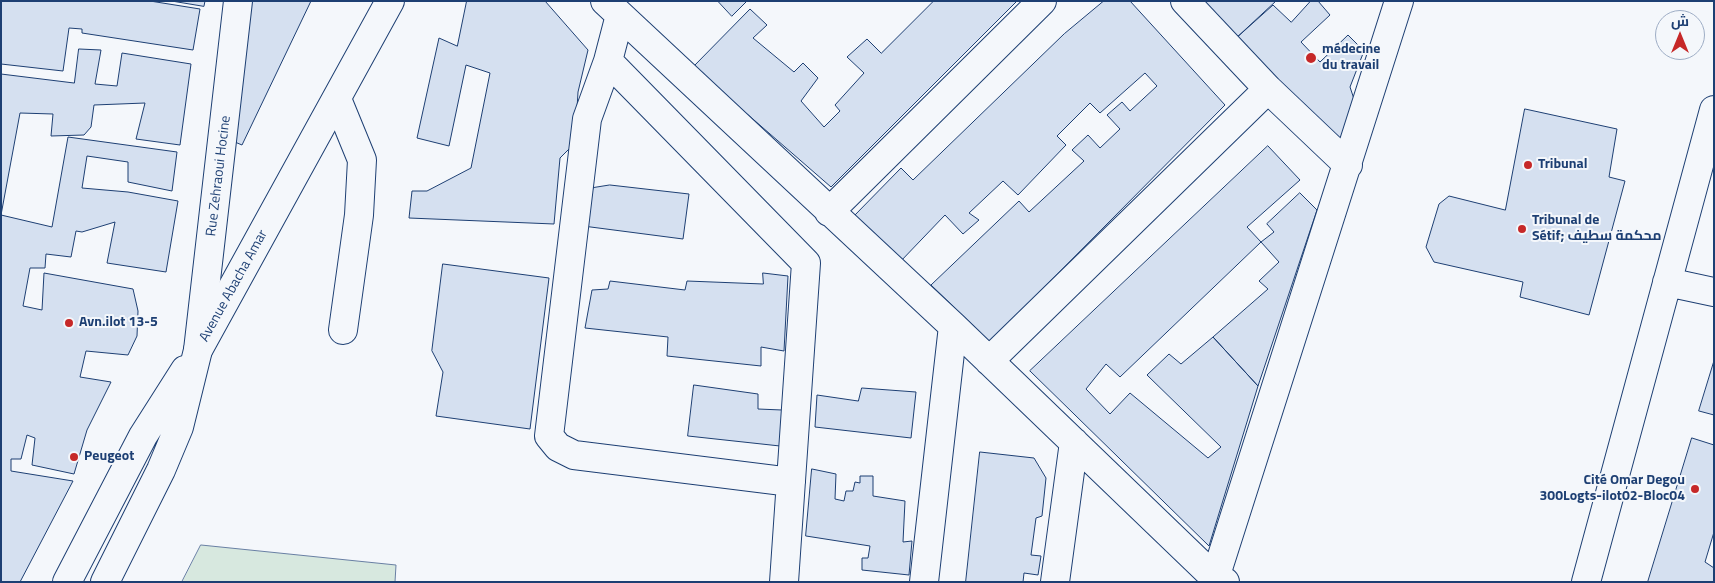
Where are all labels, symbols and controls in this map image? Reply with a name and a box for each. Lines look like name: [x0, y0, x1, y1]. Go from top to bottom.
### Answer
north arrow: [1655, 10, 1705, 60]
text: ش: [1671, 10, 1689, 31]
place label: médecine du travail: [1322, 42, 1380, 74]
marker: médecine du travail: [1304, 51, 1318, 65]
street label: Rue Zehraoui Hocine: [203, 115, 235, 237]
place label: Tribunal: [1538, 157, 1587, 173]
marker: Tribunal: [1522, 159, 1534, 171]
place label: Tribunal de Sétif; محكمة سطيف: [1532, 213, 1662, 246]
marker: Tribunal de Sétif; محكمة سطيف: [1516, 223, 1528, 235]
street label: Avenue Abacha Amar: [196, 227, 272, 345]
place label: Avn.ilot 13-5: [79, 315, 158, 331]
marker: Avn.ilot 13-5: [63, 317, 75, 329]
place label: Peugeot: [84, 449, 134, 465]
marker: Peugeot: [68, 451, 80, 463]
place label: Cité Omar Degou 300Logts-ilot02-Bloc04: [1540, 473, 1685, 506]
marker: Cité Omar Degou 300Logts-ilot02-Bloc04: [1689, 483, 1701, 495]

